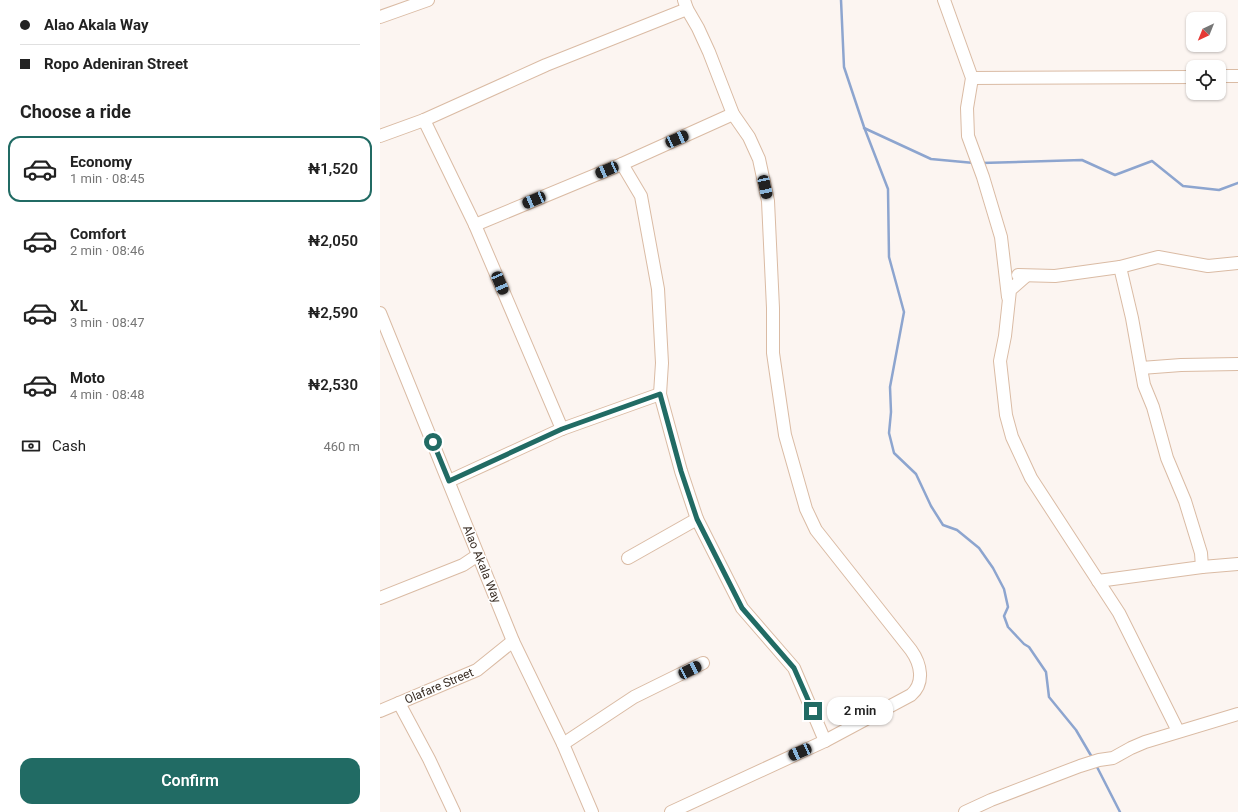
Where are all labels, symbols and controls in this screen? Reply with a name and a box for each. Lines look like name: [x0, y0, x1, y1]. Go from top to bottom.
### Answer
north arrow: [1186, 12, 1226, 52]
map controls: [1186, 12, 1226, 100]
text: Alao Akala Way: [44, 16, 148, 34]
text: Ropo Adeniran Street: [44, 55, 188, 73]
button: locate: [1186, 60, 1226, 100]
text: Choose a ride: [20, 101, 131, 122]
car: [664, 129, 690, 149]
icon: car: [22, 151, 58, 187]
text: Economy: [70, 153, 132, 171]
text: ₦1,520: [308, 160, 358, 178]
car: [594, 160, 620, 180]
text: 1 min · 08:45: [70, 171, 145, 186]
car: [757, 174, 773, 200]
car: [521, 190, 547, 210]
icon: car: [22, 223, 58, 259]
text: Comfort: [70, 225, 126, 243]
text: ₦2,050: [308, 232, 358, 250]
text: 2 min · 08:46: [70, 243, 145, 258]
car: [490, 270, 510, 296]
icon: car: [22, 295, 58, 331]
text: XL: [70, 297, 88, 315]
text: ₦2,590: [308, 304, 358, 322]
text: 3 min · 08:47: [70, 315, 145, 330]
icon: car: [22, 367, 58, 403]
text: Moto: [70, 369, 105, 387]
text: ₦2,530: [308, 376, 358, 394]
text: 4 min · 08:48: [70, 387, 145, 402]
route start: [424, 433, 442, 451]
icon: cash: [20, 435, 42, 457]
text: Cash: [52, 437, 86, 455]
text: 460 m: [323, 439, 360, 454]
street label: Alao Akala Way: [460, 523, 504, 605]
car: [677, 659, 703, 681]
street label: Olafare Street: [403, 665, 476, 707]
callout: 2 min: [827, 697, 893, 725]
route end: [804, 702, 822, 720]
text: 2 min: [844, 703, 876, 718]
car: [787, 742, 813, 762]
button: Confirm: [20, 758, 360, 804]

